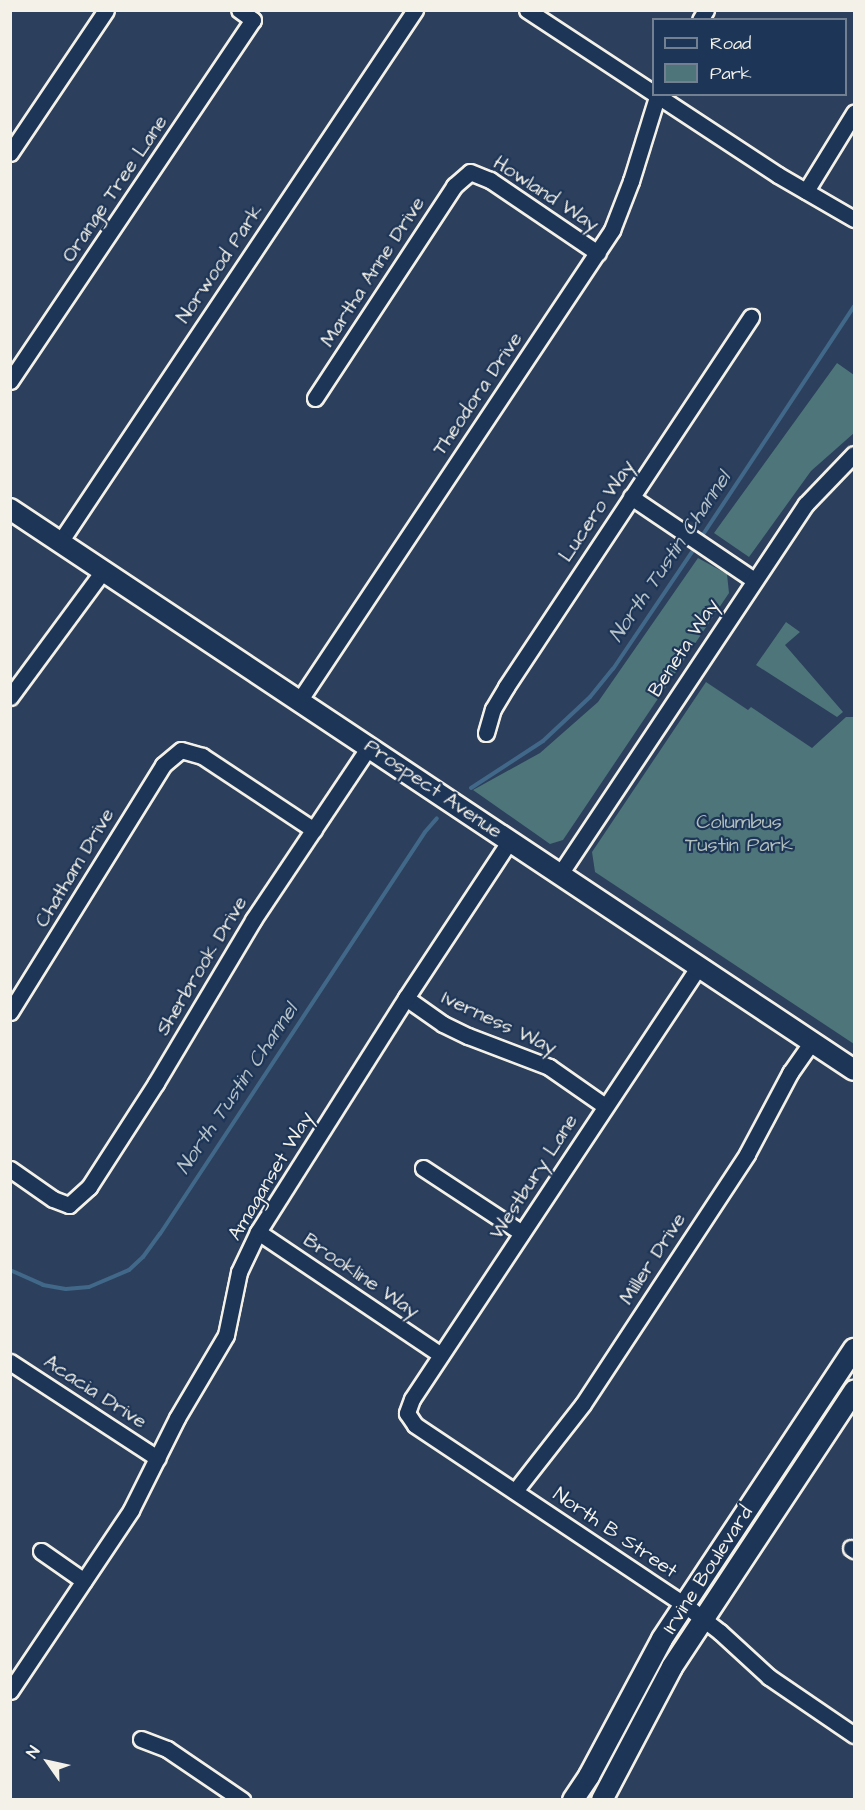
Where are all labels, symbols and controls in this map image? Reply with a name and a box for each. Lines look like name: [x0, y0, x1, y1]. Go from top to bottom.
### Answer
legend: [652, 18, 847, 96]
text: Road: [710, 31, 751, 56]
text: Park: [710, 61, 752, 86]
street label: Orange Tree Lane: [57, 111, 173, 267]
street label: Howland Way: [489, 151, 603, 237]
street label: Martha Anne Drive: [316, 193, 430, 351]
street label: Norwood Park: [171, 200, 269, 328]
street label: Theodora Drive: [428, 328, 528, 460]
street label: Lucero Way: [554, 455, 640, 567]
water label: North Tustin Channel: [604, 467, 736, 647]
street label: Beneta Way: [643, 594, 725, 702]
street label: Prospect Avenue: [360, 734, 506, 844]
street label: Chatham Drive: [30, 804, 120, 932]
park label: Columbus Tustin Park: [685, 810, 793, 857]
street label: Sherbrook Drive: [151, 892, 253, 1040]
street label: Iverness Way: [438, 986, 560, 1060]
water label: North Tustin Channel: [171, 999, 303, 1179]
street label: Amaganset Way: [223, 1107, 319, 1245]
street label: Westbury Lane: [485, 1110, 583, 1244]
street label: Miller Drive: [615, 1209, 691, 1309]
street label: Brookline Way: [298, 1228, 424, 1324]
street label: Acacia Drive: [39, 1350, 151, 1434]
street label: North B Street: [548, 1483, 682, 1583]
street label: Irvine Boulevard: [658, 1502, 758, 1638]
north arrow: [18, 1732, 78, 1792]
text: N: [21, 1742, 45, 1762]

